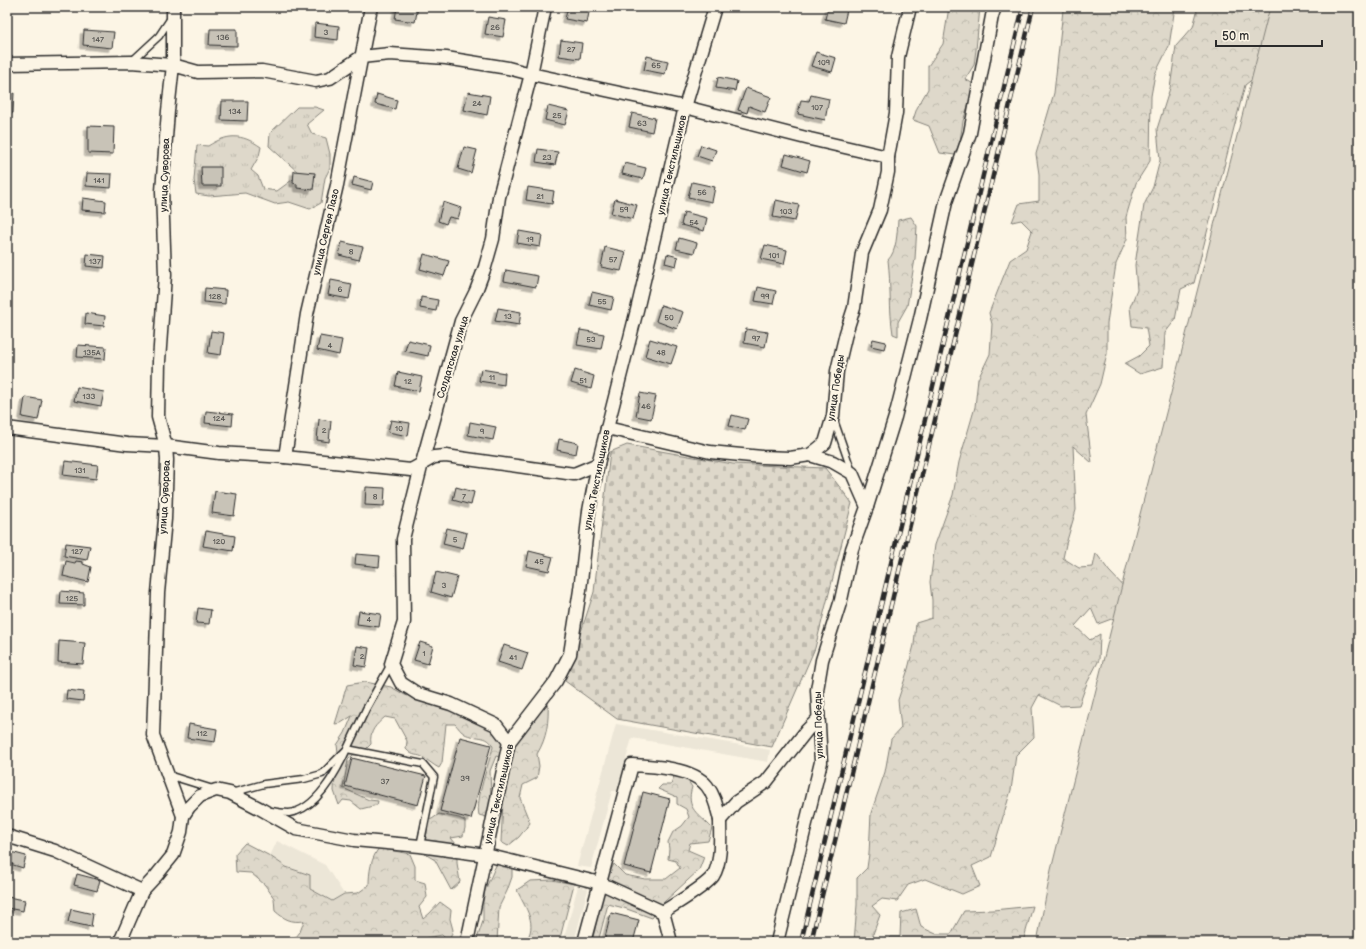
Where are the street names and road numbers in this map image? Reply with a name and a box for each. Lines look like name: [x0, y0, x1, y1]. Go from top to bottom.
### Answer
street label: улица Текстильщиков: [655, 113, 689, 216]
street label: улица Суворова: [158, 138, 172, 212]
street label: улица Сергея Лазо: [310, 188, 342, 276]
street label: Солдатская улица: [435, 314, 471, 400]
street label: улица Победы: [825, 354, 847, 422]
street label: улица Текстильщиков: [581, 428, 613, 531]
street label: улица Суворова: [157, 460, 173, 534]
street label: улица Победы: [812, 691, 826, 759]
street label: улица Текстильщиков: [482, 742, 516, 845]

